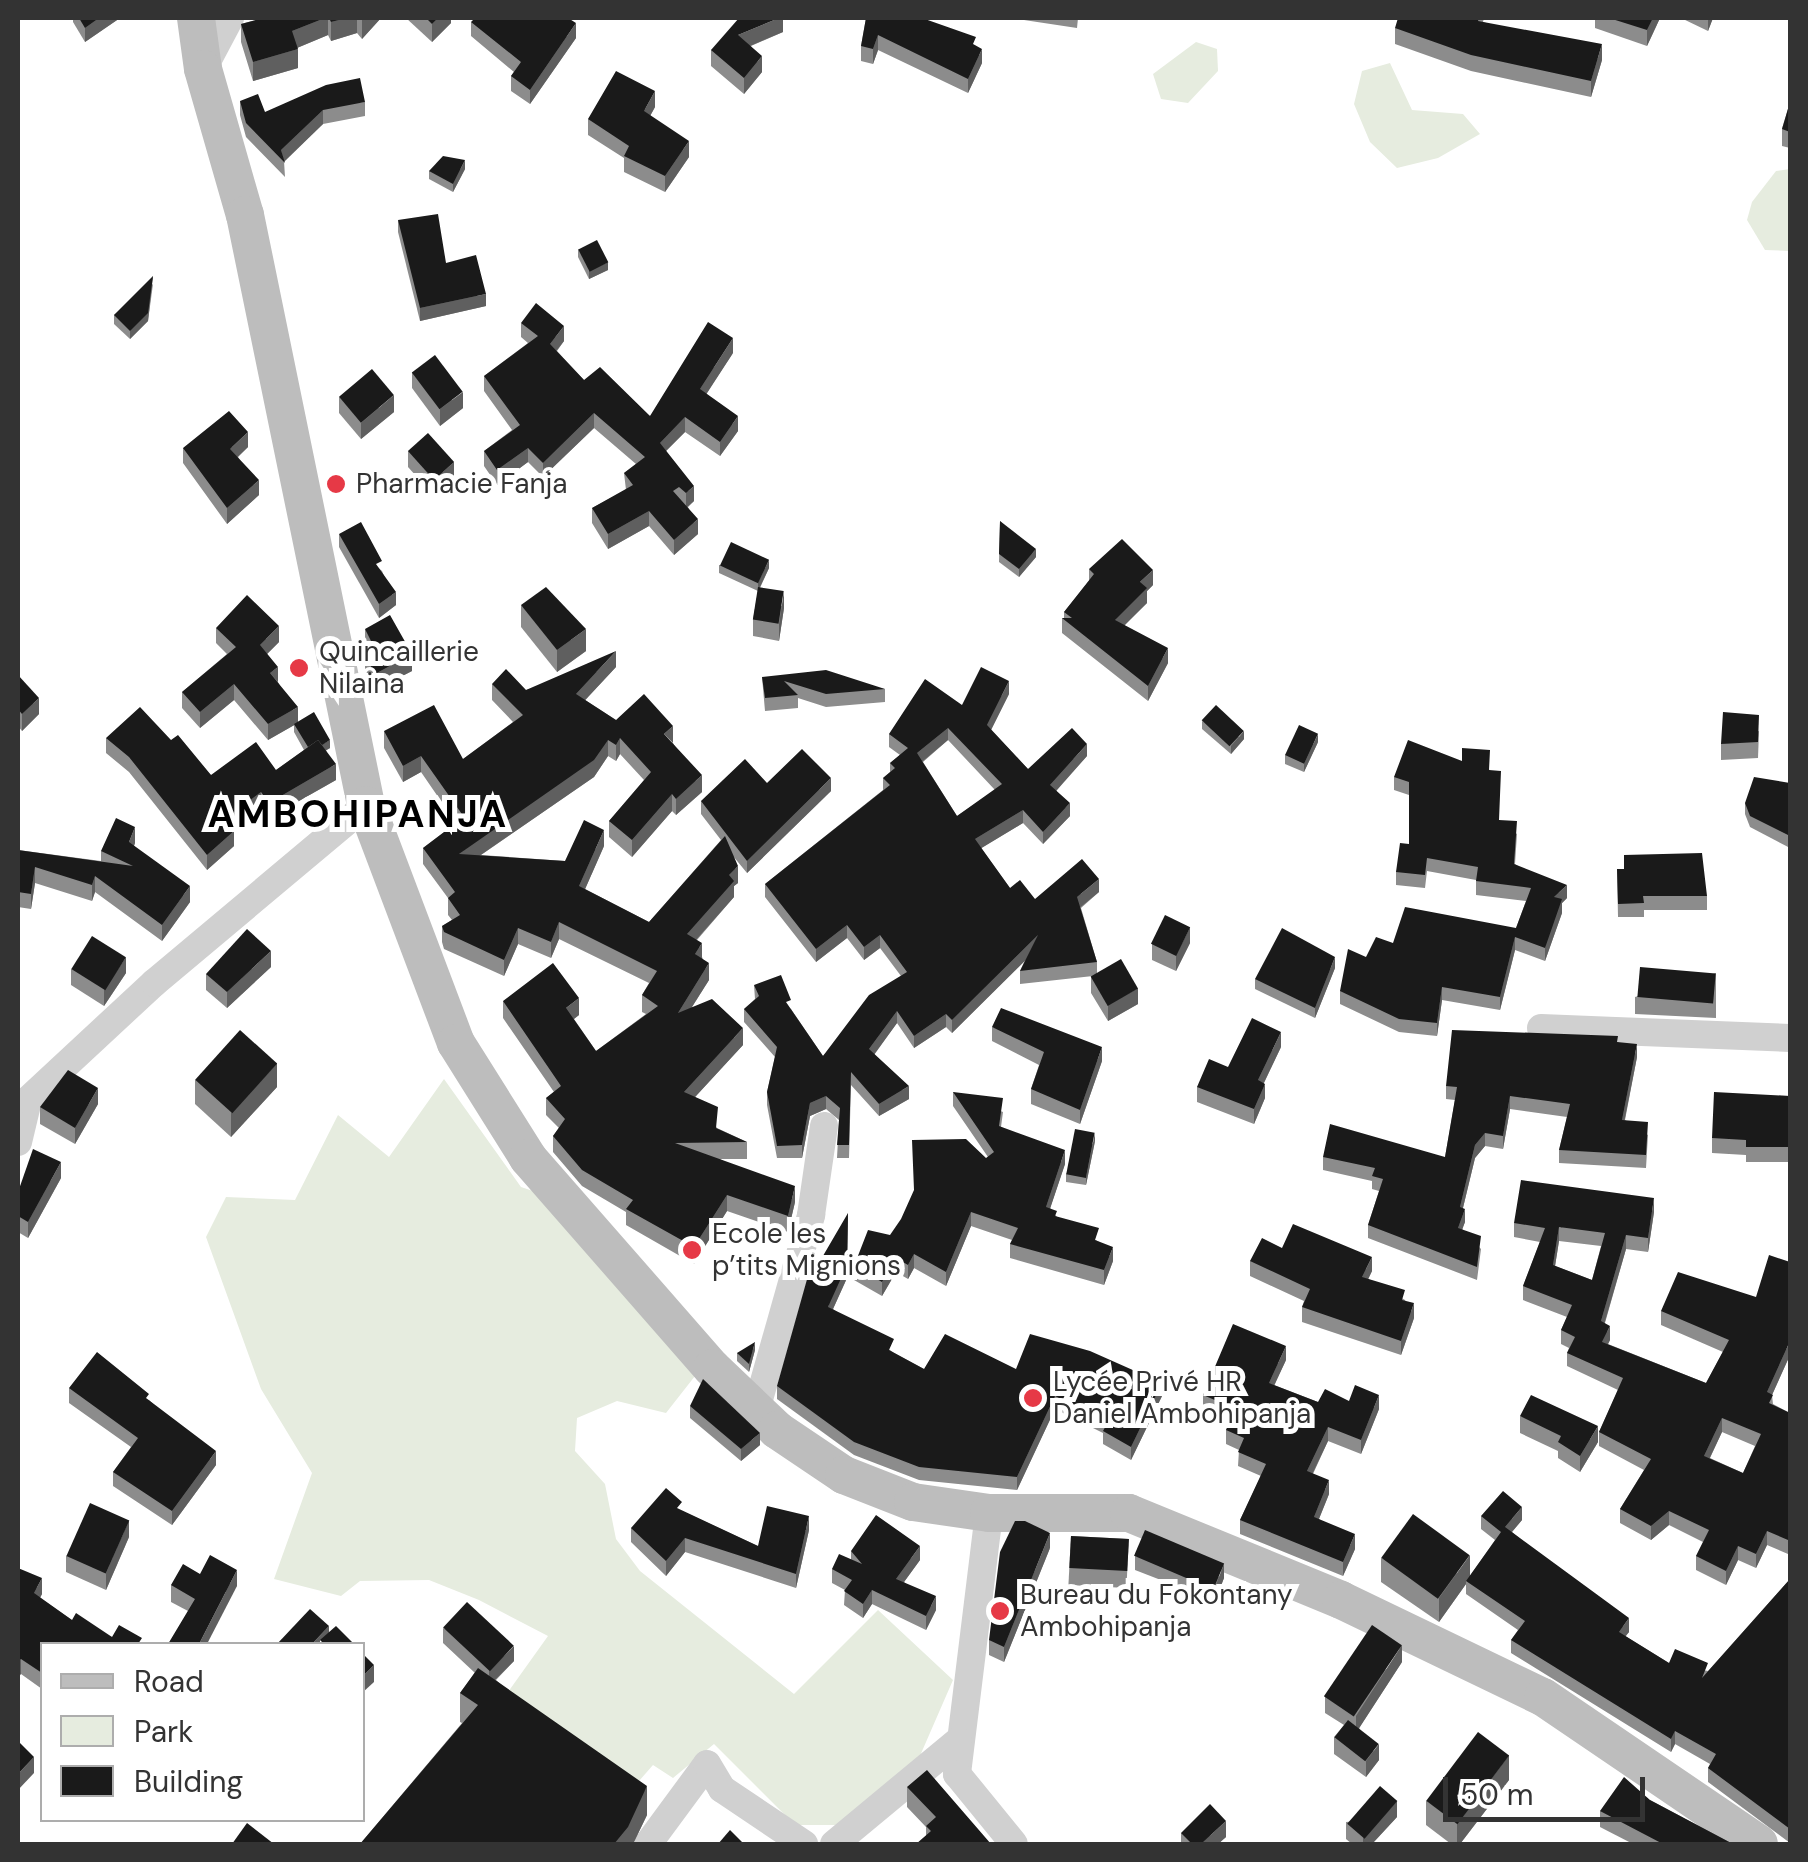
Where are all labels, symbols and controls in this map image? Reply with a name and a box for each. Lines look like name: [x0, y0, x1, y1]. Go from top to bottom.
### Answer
place label: Pharmacie Fanja: [356, 467, 568, 501]
marker: Pharmacie Fanja: [325, 473, 347, 495]
place label: Quincaillerie Nilaina: [319, 635, 479, 701]
marker: Quincaillerie Nilaina: [288, 657, 310, 679]
district label: AMBOHIPANJA: [207, 792, 509, 838]
place label: Ecole les p’tits Mignions: [712, 1217, 901, 1283]
marker: Ecole les p’tits Mignions: [681, 1239, 703, 1261]
place label: Lycée Privé HR Daniel Ambohipanja: [1053, 1365, 1311, 1431]
marker: Lycée Privé HR Daniel Ambohipanja: [1022, 1387, 1044, 1409]
place label: Bureau du Fokontany Ambohipanja: [1020, 1578, 1293, 1644]
marker: Bureau du Fokontany Ambohipanja: [989, 1600, 1011, 1622]
legend: [40, 1642, 365, 1822]
text: Road: [134, 1662, 204, 1701]
text: Park: [134, 1712, 193, 1751]
scale bar: [1448, 1757, 1650, 1819]
text: Building: [134, 1762, 243, 1801]
text: 50 m: [1460, 1775, 1534, 1814]

